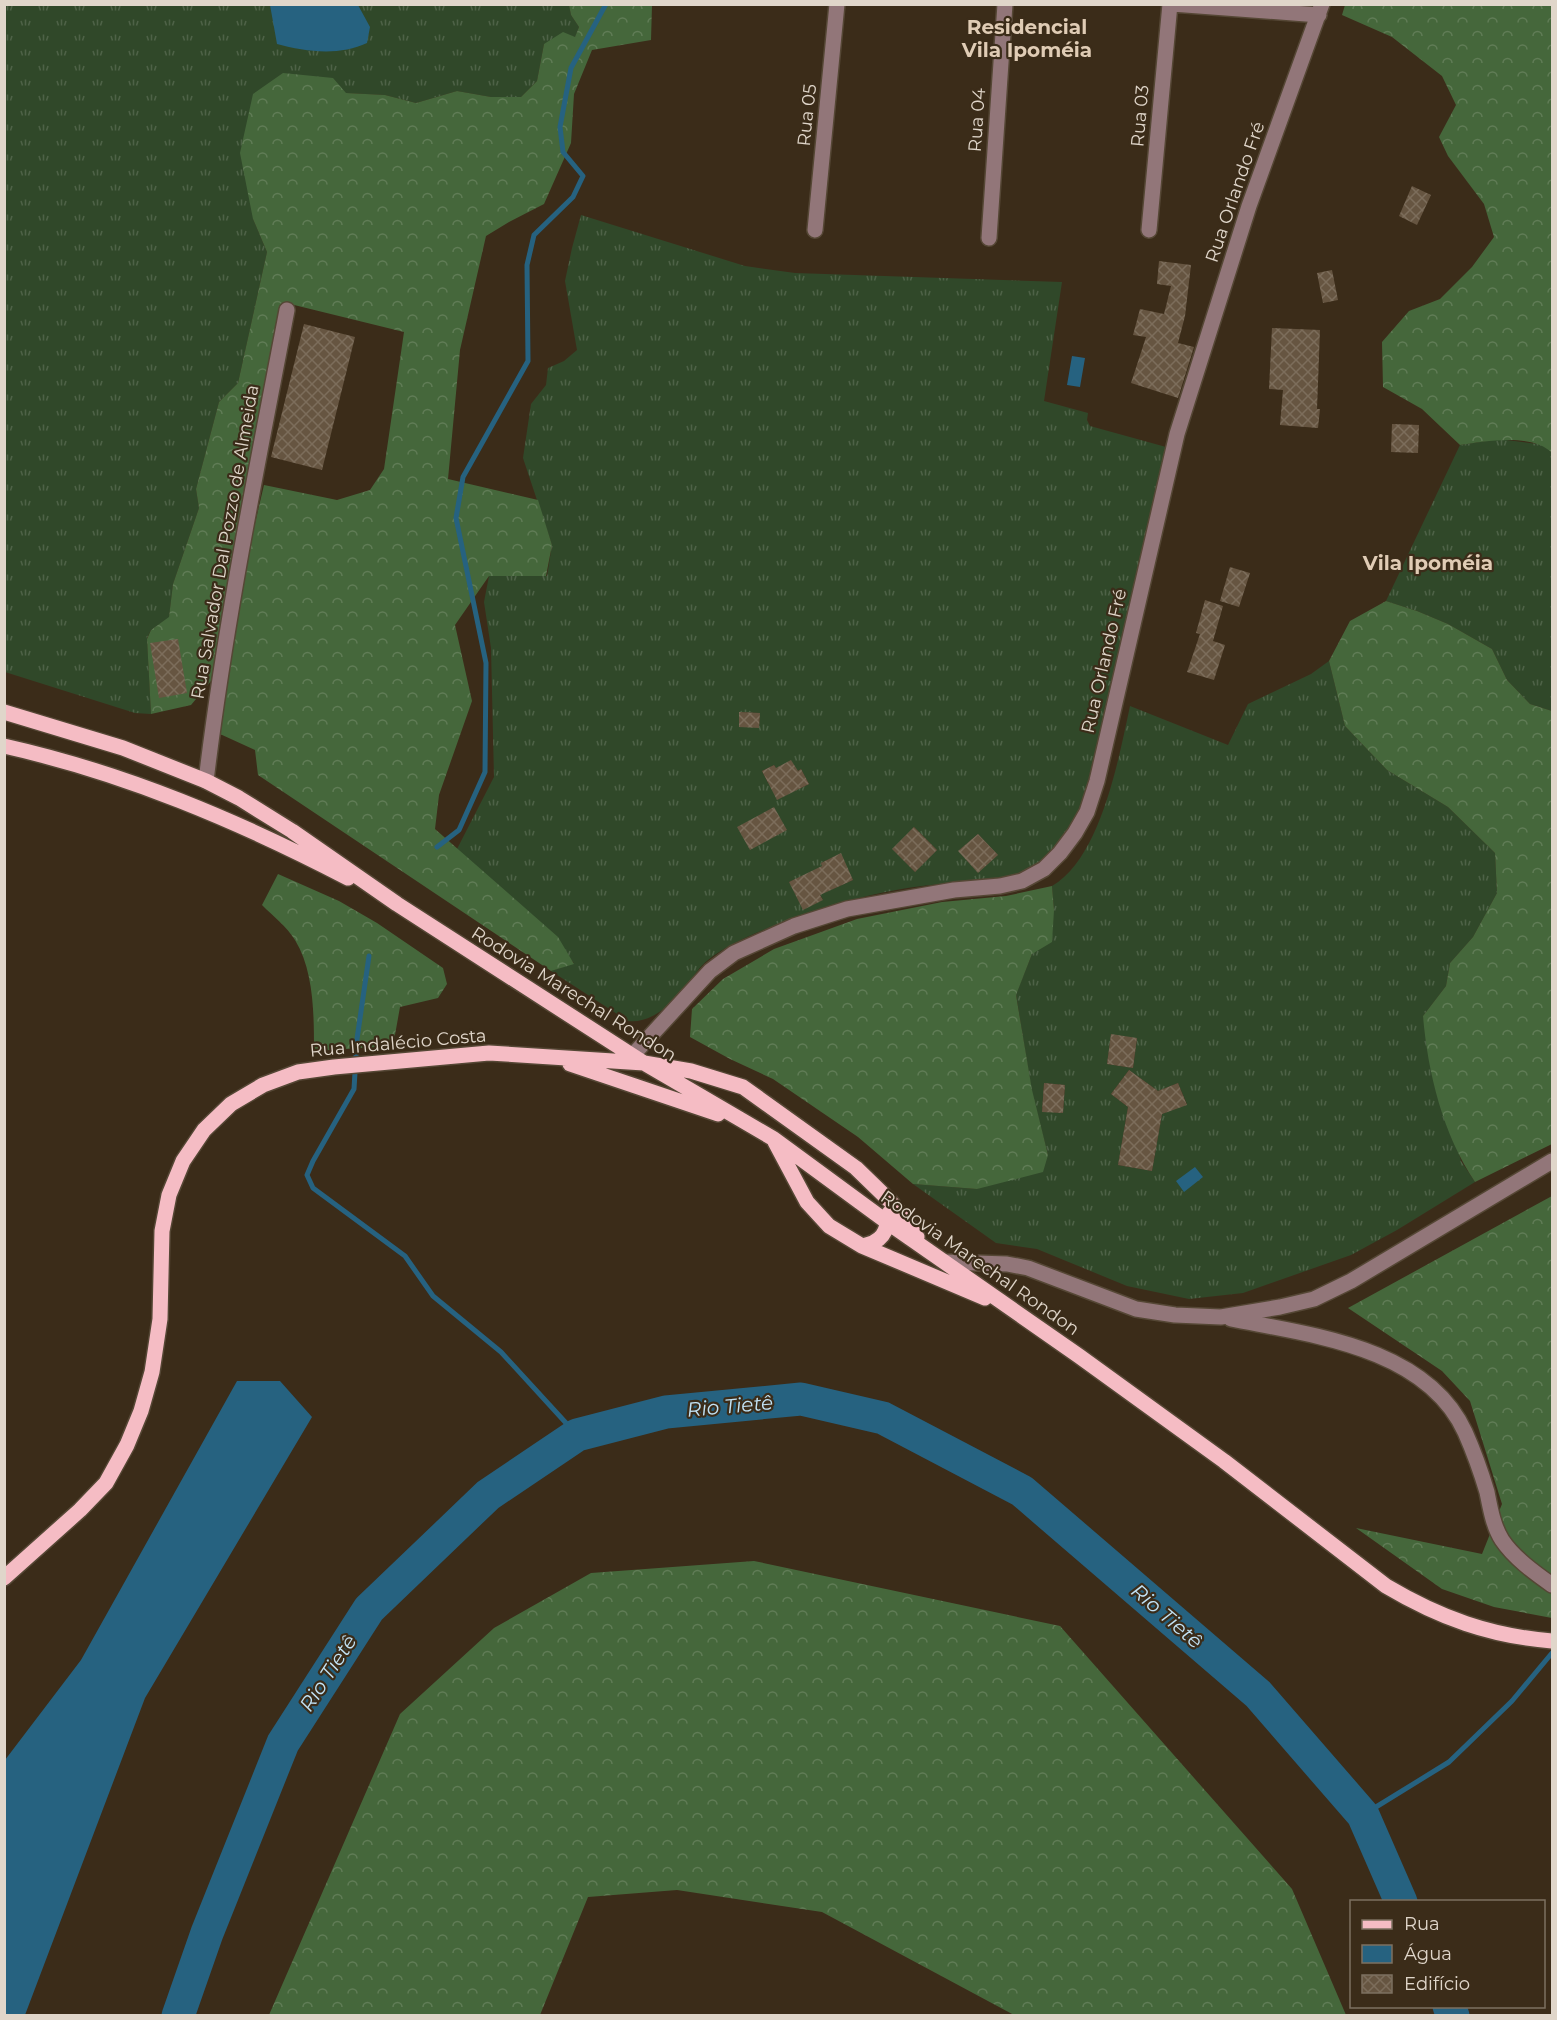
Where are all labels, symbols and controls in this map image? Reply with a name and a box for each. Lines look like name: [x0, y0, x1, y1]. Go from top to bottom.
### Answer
district label: Residencial Vila Ipoméia: [961, 15, 1092, 62]
street label: Rua 05: [793, 83, 821, 147]
street label: Rua 03: [1126, 84, 1154, 148]
street label: Rua 04: [964, 87, 990, 153]
street label: Rua Orlando Fré: [1201, 119, 1269, 265]
street label: Rua Salvador Dal Pozzo de Almeida: [186, 383, 264, 701]
district label: Vila Ipoméia: [1362, 551, 1493, 575]
street label: Rua Orlando Fré: [1077, 587, 1131, 735]
street label: Rodovia Marechal Rondon: [467, 922, 681, 1066]
street label: Rua Indalécio Costa: [309, 1024, 487, 1062]
street label: Rodovia Marechal Rondon: [876, 1186, 1084, 1340]
water label: Rio Tietê: [686, 1390, 774, 1422]
water label: Rio Tietê: [1127, 1579, 1207, 1653]
water label: Rio Tietê: [294, 1630, 362, 1716]
legend: [1350, 1900, 1545, 2008]
text: Rua: [1404, 1913, 1440, 1935]
text: Água: [1404, 1943, 1452, 1965]
text: Edifício: [1404, 1973, 1470, 1995]

